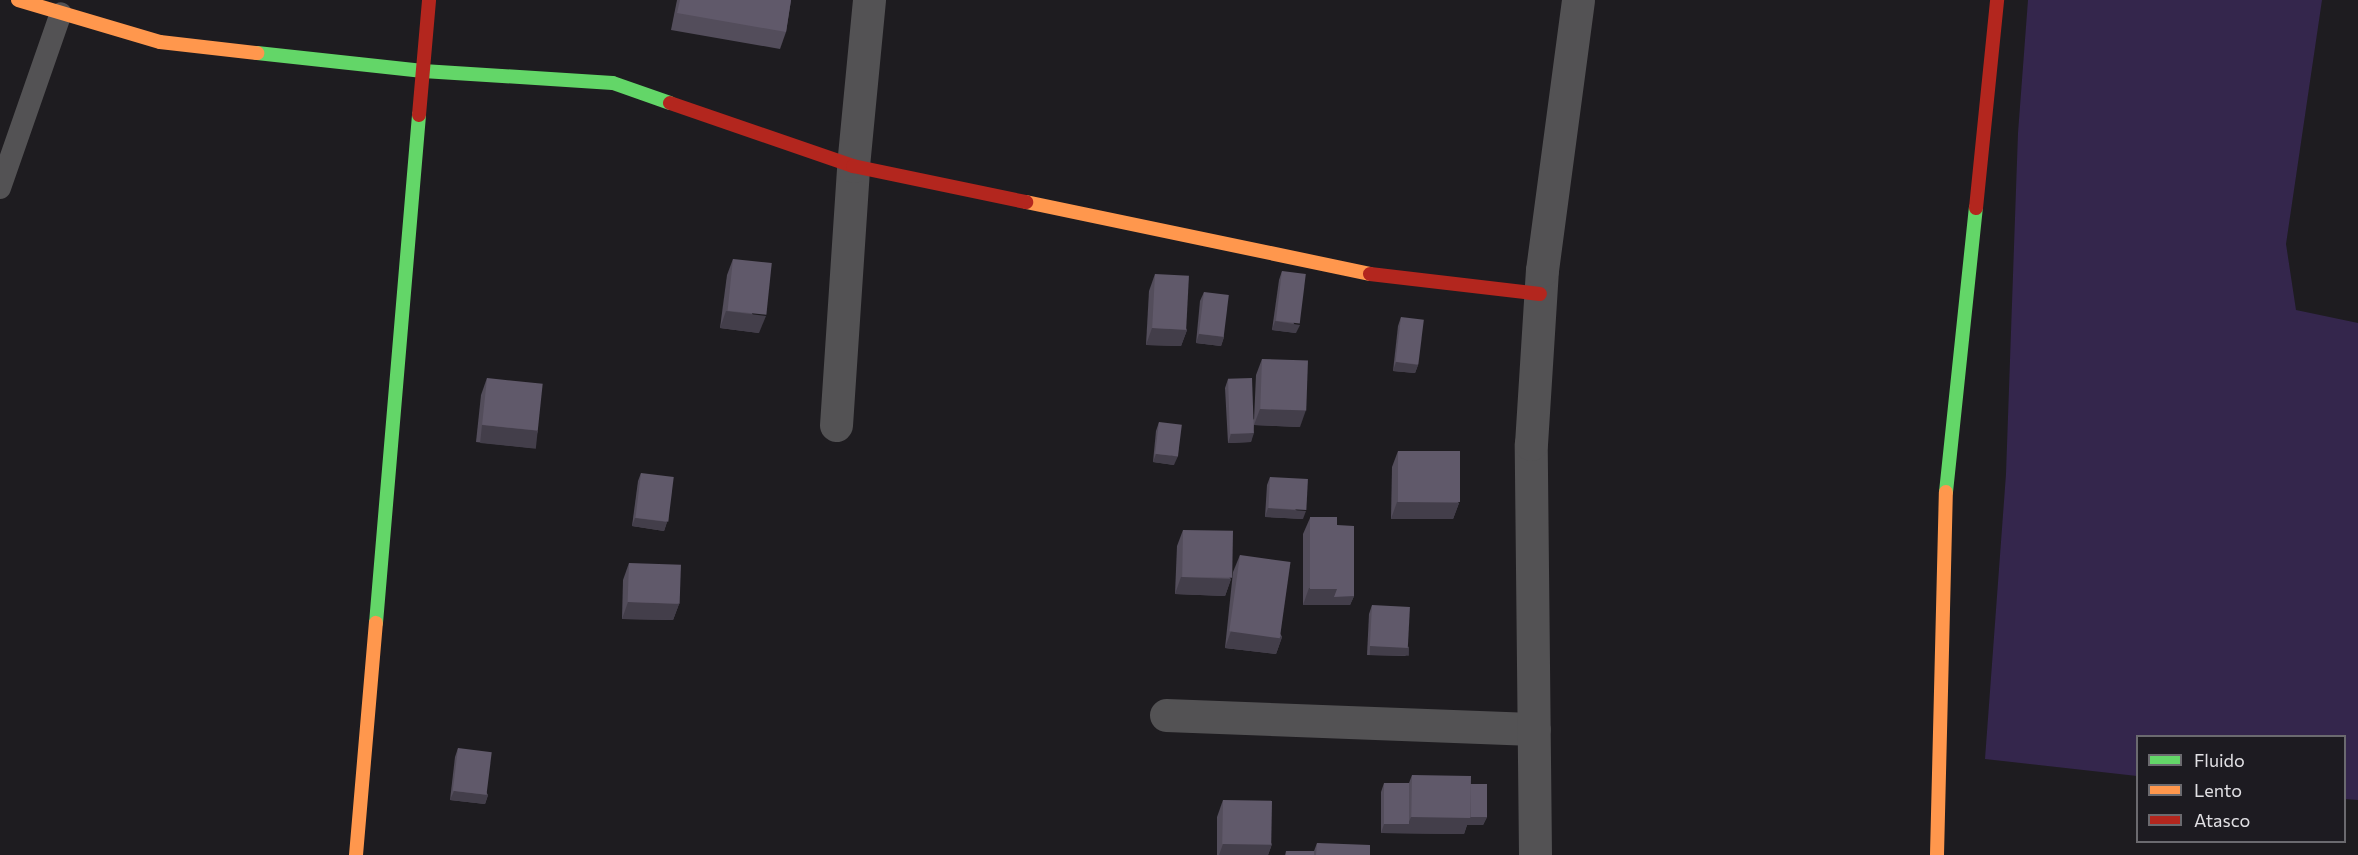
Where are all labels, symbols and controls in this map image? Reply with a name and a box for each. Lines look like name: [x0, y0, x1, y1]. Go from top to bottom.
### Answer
legend: [2136, 735, 2346, 843]
text: Fluido: [2194, 749, 2245, 771]
text: Lento: [2194, 779, 2242, 801]
text: Atasco: [2194, 809, 2250, 831]

